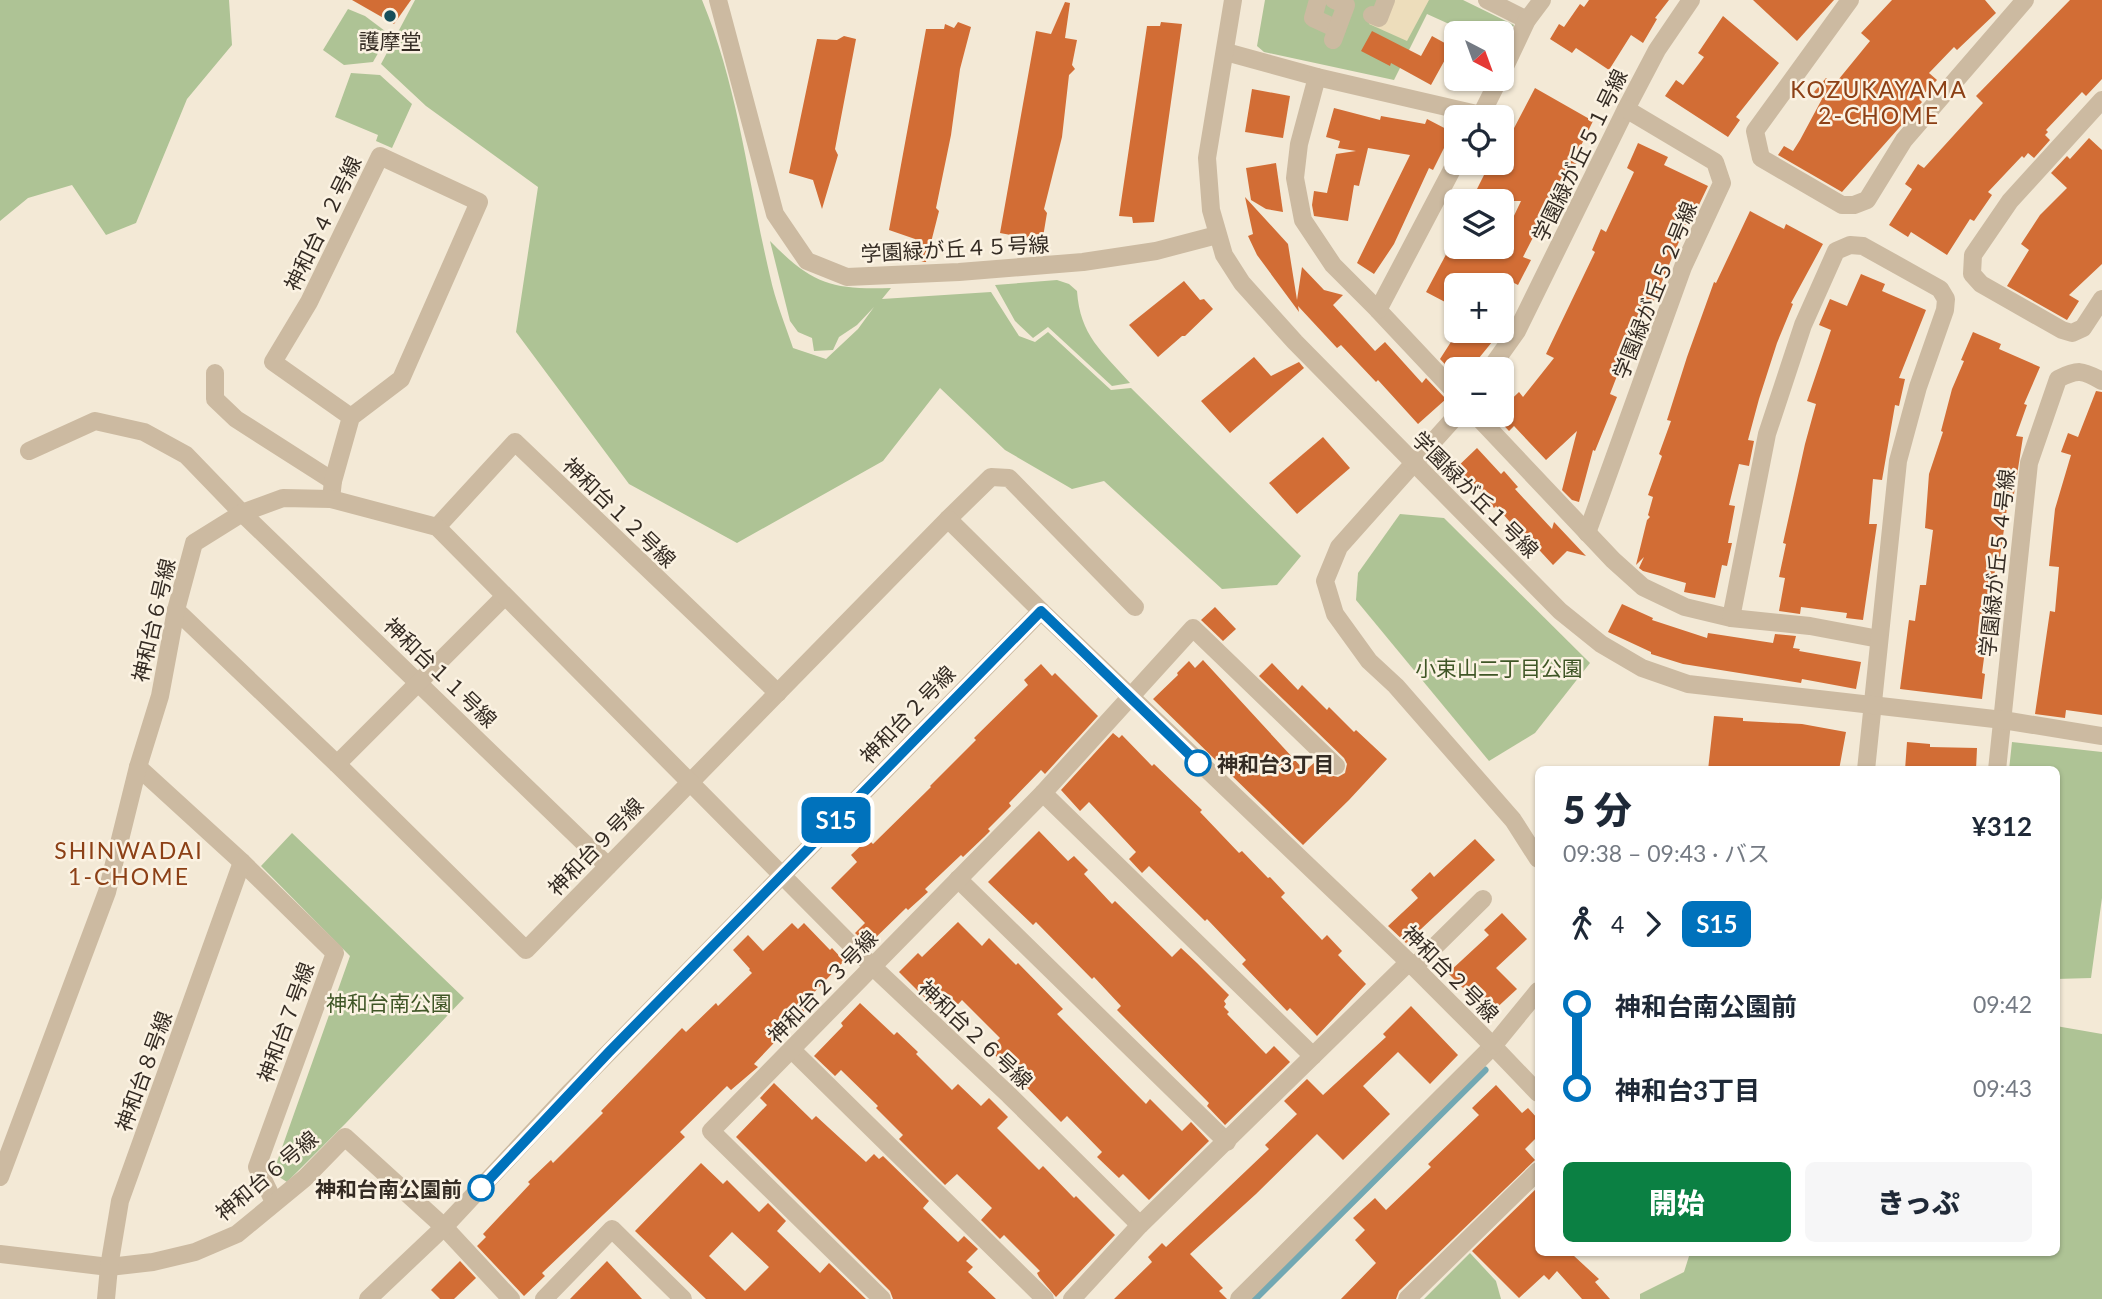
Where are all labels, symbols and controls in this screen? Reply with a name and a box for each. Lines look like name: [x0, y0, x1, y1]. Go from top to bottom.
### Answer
marker: 護摩堂: [382, 8, 398, 24]
north arrow: [1444, 21, 1514, 91]
map controls: [1444, 21, 1514, 427]
place label: 護摩堂: [359, 28, 422, 53]
street label: 学園緑が丘５１号線: [1526, 65, 1632, 245]
district label: KOZUKAYAMA 2-CHOME: [1790, 75, 1968, 129]
button: locate: [1444, 105, 1514, 175]
street label: 神和台４２号線: [279, 151, 365, 295]
button: layers: [1444, 189, 1514, 259]
street label: 学園緑が丘５２号線: [1607, 198, 1701, 382]
street label: 学園緑が丘４５号線: [860, 231, 1050, 265]
button: +: [1444, 273, 1514, 343]
button: −: [1444, 357, 1514, 427]
street label: 学園緑が丘１号線: [1408, 426, 1544, 562]
street label: 神和台１２号線: [558, 452, 682, 572]
street label: 学園緑が丘５４号線: [1974, 468, 2018, 658]
street label: 神和台６号線: [127, 556, 179, 684]
street label: 神和台１１号線: [379, 612, 503, 732]
park label: 小束山二丁目公園: [1415, 655, 1583, 680]
street label: 神和台２号線: [854, 660, 960, 768]
marker: 神和台3丁目: [1185, 750, 1211, 776]
place label: 神和台3丁目: [1217, 751, 1334, 776]
text: 5 分: [1563, 786, 1632, 832]
street label: 神和台９号線: [542, 792, 648, 900]
line badge: S15: [796, 797, 876, 843]
text: S15: [815, 805, 857, 834]
text: ¥312: [1972, 810, 2032, 842]
district label: SHINWADAI 1-CHOME: [54, 836, 204, 890]
text: 09:38 – 09:43 · バス: [1563, 839, 1770, 867]
icon: walk: [1563, 905, 1601, 943]
icon: forward: [1634, 905, 1672, 943]
text: S15: [1696, 909, 1737, 938]
text: 4: [1611, 910, 1624, 938]
street label: 神和台２号線: [1398, 920, 1504, 1026]
street label: 神和台２３号線: [762, 924, 882, 1048]
street label: 神和台７号線: [252, 959, 318, 1085]
street label: 神和台２６号線: [914, 975, 1038, 1093]
park label: 神和台南公園: [326, 990, 452, 1015]
text: 神和台南公園前: [1615, 990, 1797, 1022]
text: 09:42: [1973, 990, 2032, 1018]
street label: 神和台８号線: [110, 1008, 176, 1134]
text: 神和台3丁目: [1615, 1074, 1760, 1106]
text: 09:43: [1973, 1074, 2032, 1102]
street label: 神和台６号線: [210, 1125, 322, 1225]
button: 開始: [1563, 1162, 1791, 1242]
button: きっぷ: [1805, 1162, 2032, 1242]
marker: 神和台南公園前: [468, 1175, 494, 1201]
place label: 神和台南公園前: [315, 1176, 462, 1201]

